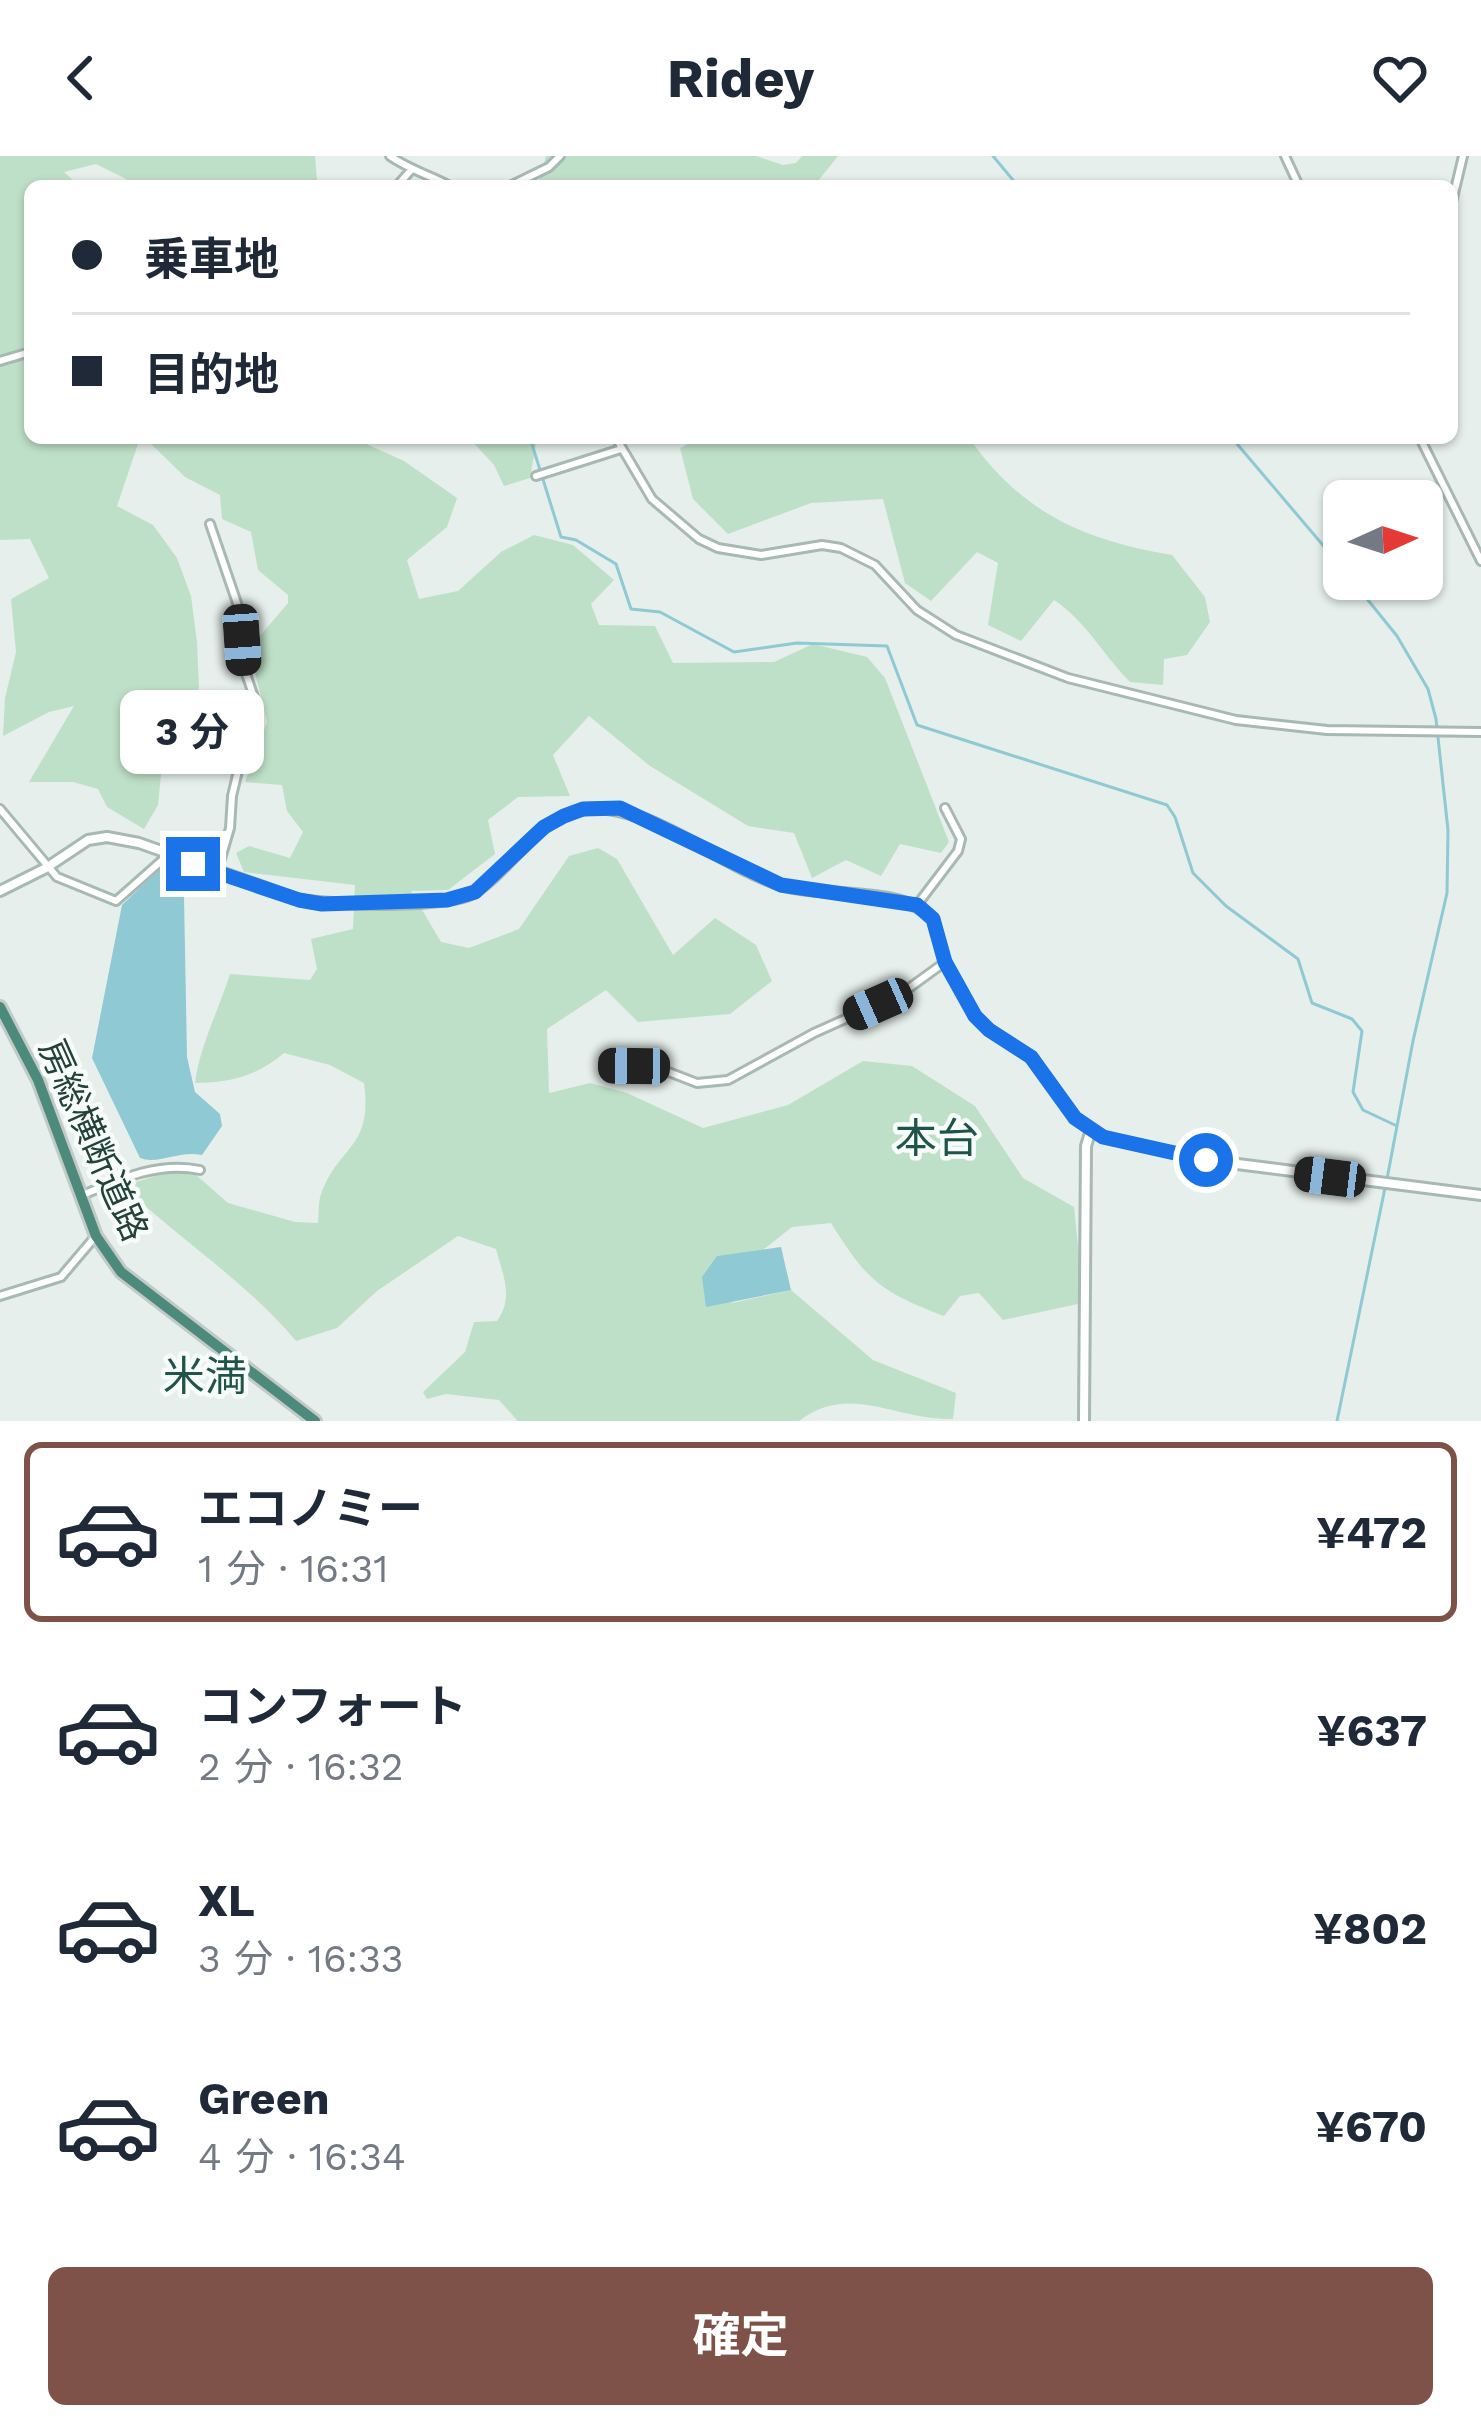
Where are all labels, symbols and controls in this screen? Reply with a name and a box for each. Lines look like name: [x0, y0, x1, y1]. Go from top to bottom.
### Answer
icon: back: [48, 45, 114, 111]
icon: heart: [1367, 45, 1433, 111]
text: Ridey: [667, 47, 814, 110]
text: 乗車地: [144, 233, 279, 286]
text: 目的地: [144, 348, 279, 401]
north arrow: [1323, 480, 1443, 600]
map controls: [1323, 480, 1443, 600]
car: [222, 603, 262, 677]
callout: 3 分: [121, 690, 265, 774]
text: 3 分: [155, 709, 229, 754]
route end: [166, 837, 220, 891]
car: [838, 973, 918, 1035]
street label: 房総横断道路: [30, 1033, 156, 1248]
car: [598, 1047, 670, 1085]
district label: 本台: [895, 1114, 979, 1163]
route start: [1179, 1133, 1233, 1187]
car: [1292, 1155, 1368, 1199]
district label: 米満: [163, 1352, 247, 1401]
icon: car: [54, 1478, 162, 1586]
text: エコノミー: [198, 1482, 423, 1535]
text: ¥472: [1316, 1506, 1427, 1559]
text: 1 分 · 16:31: [198, 1546, 389, 1591]
icon: car: [54, 1676, 162, 1784]
text: コンフォート: [198, 1680, 467, 1733]
text: ¥637: [1317, 1704, 1427, 1757]
text: 2 分 · 16:32: [198, 1744, 404, 1789]
icon: car: [54, 1874, 162, 1982]
text: XL: [198, 1874, 255, 1927]
text: ¥802: [1313, 1902, 1427, 1955]
text: 3 分 · 16:33: [198, 1936, 404, 1981]
icon: car: [54, 2072, 162, 2180]
text: Green: [198, 2072, 330, 2125]
text: ¥670: [1315, 2100, 1427, 2153]
text: 4 分 · 16:34: [198, 2134, 406, 2179]
button: 確定: [48, 2267, 1433, 2405]

